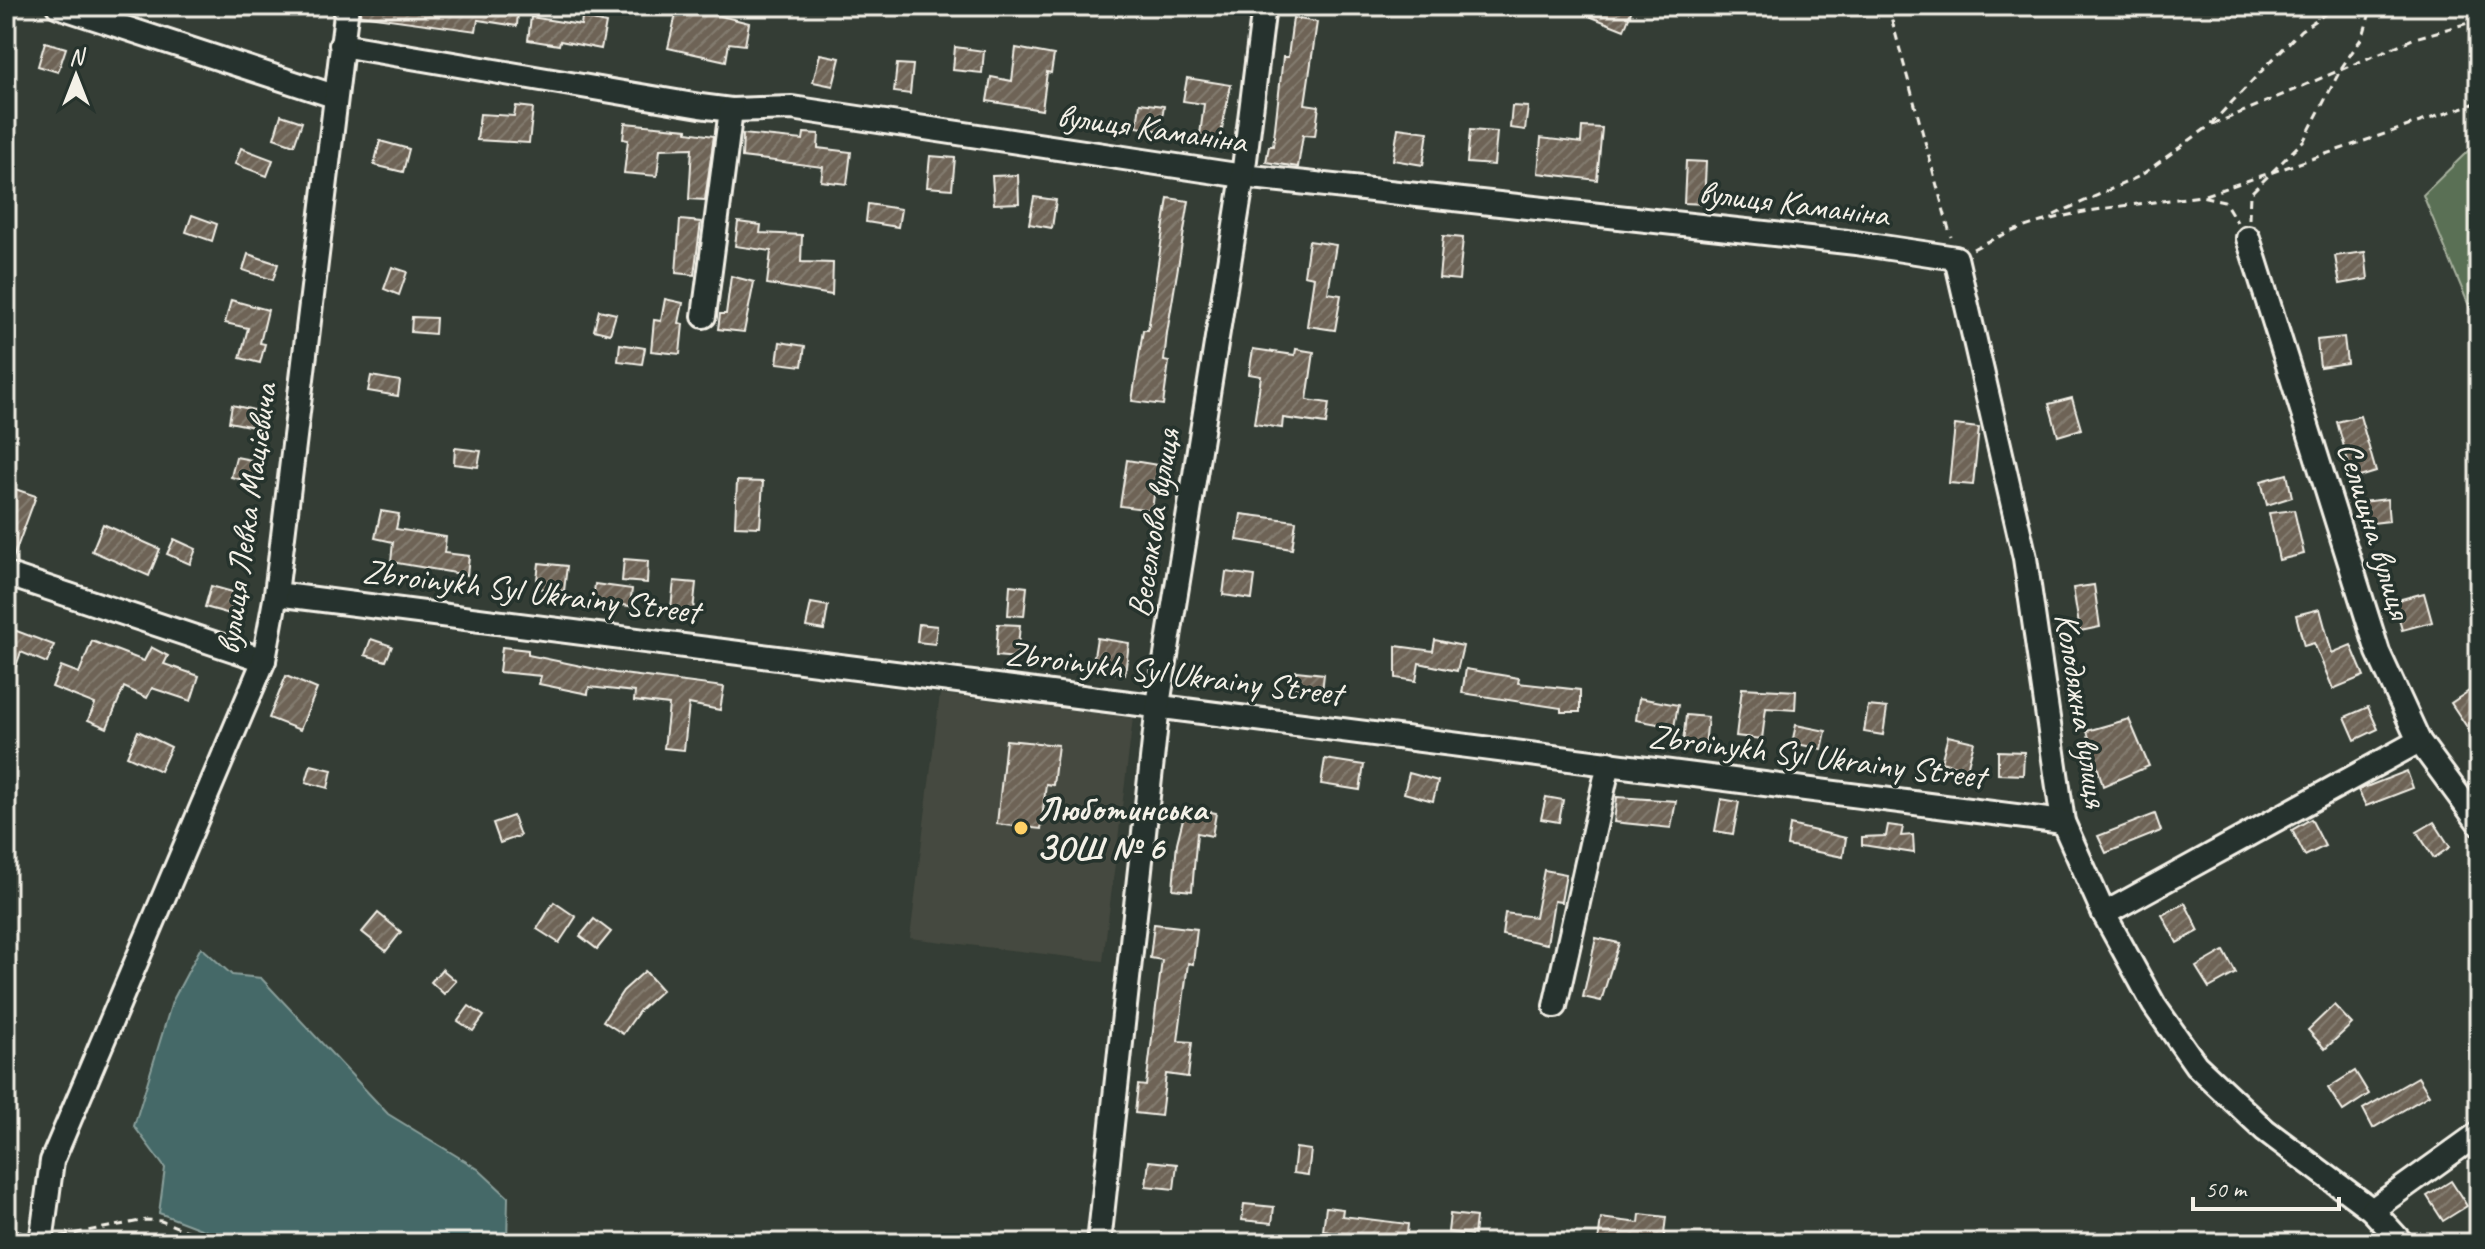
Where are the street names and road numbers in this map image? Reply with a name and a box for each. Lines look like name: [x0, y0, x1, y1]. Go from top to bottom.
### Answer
street label: вулиця Каманіна: [1054, 93, 1252, 163]
street label: вулиця Каманіна: [1697, 170, 1893, 236]
street label: вулиця Левка Мацієвича: [206, 378, 287, 657]
street label: Веселкова вулиця: [1117, 424, 1189, 620]
street label: Селищна вулиця: [2328, 436, 2423, 626]
street label: Zbroinykh Syl Ukrainy Street: [360, 549, 706, 634]
street label: Колодяжна вулиця: [2045, 610, 2119, 812]
street label: Zbroinykh Syl Ukrainy Street: [1003, 631, 1349, 716]
street label: Zbroinykh Syl Ukrainy Street: [1646, 714, 1992, 799]

